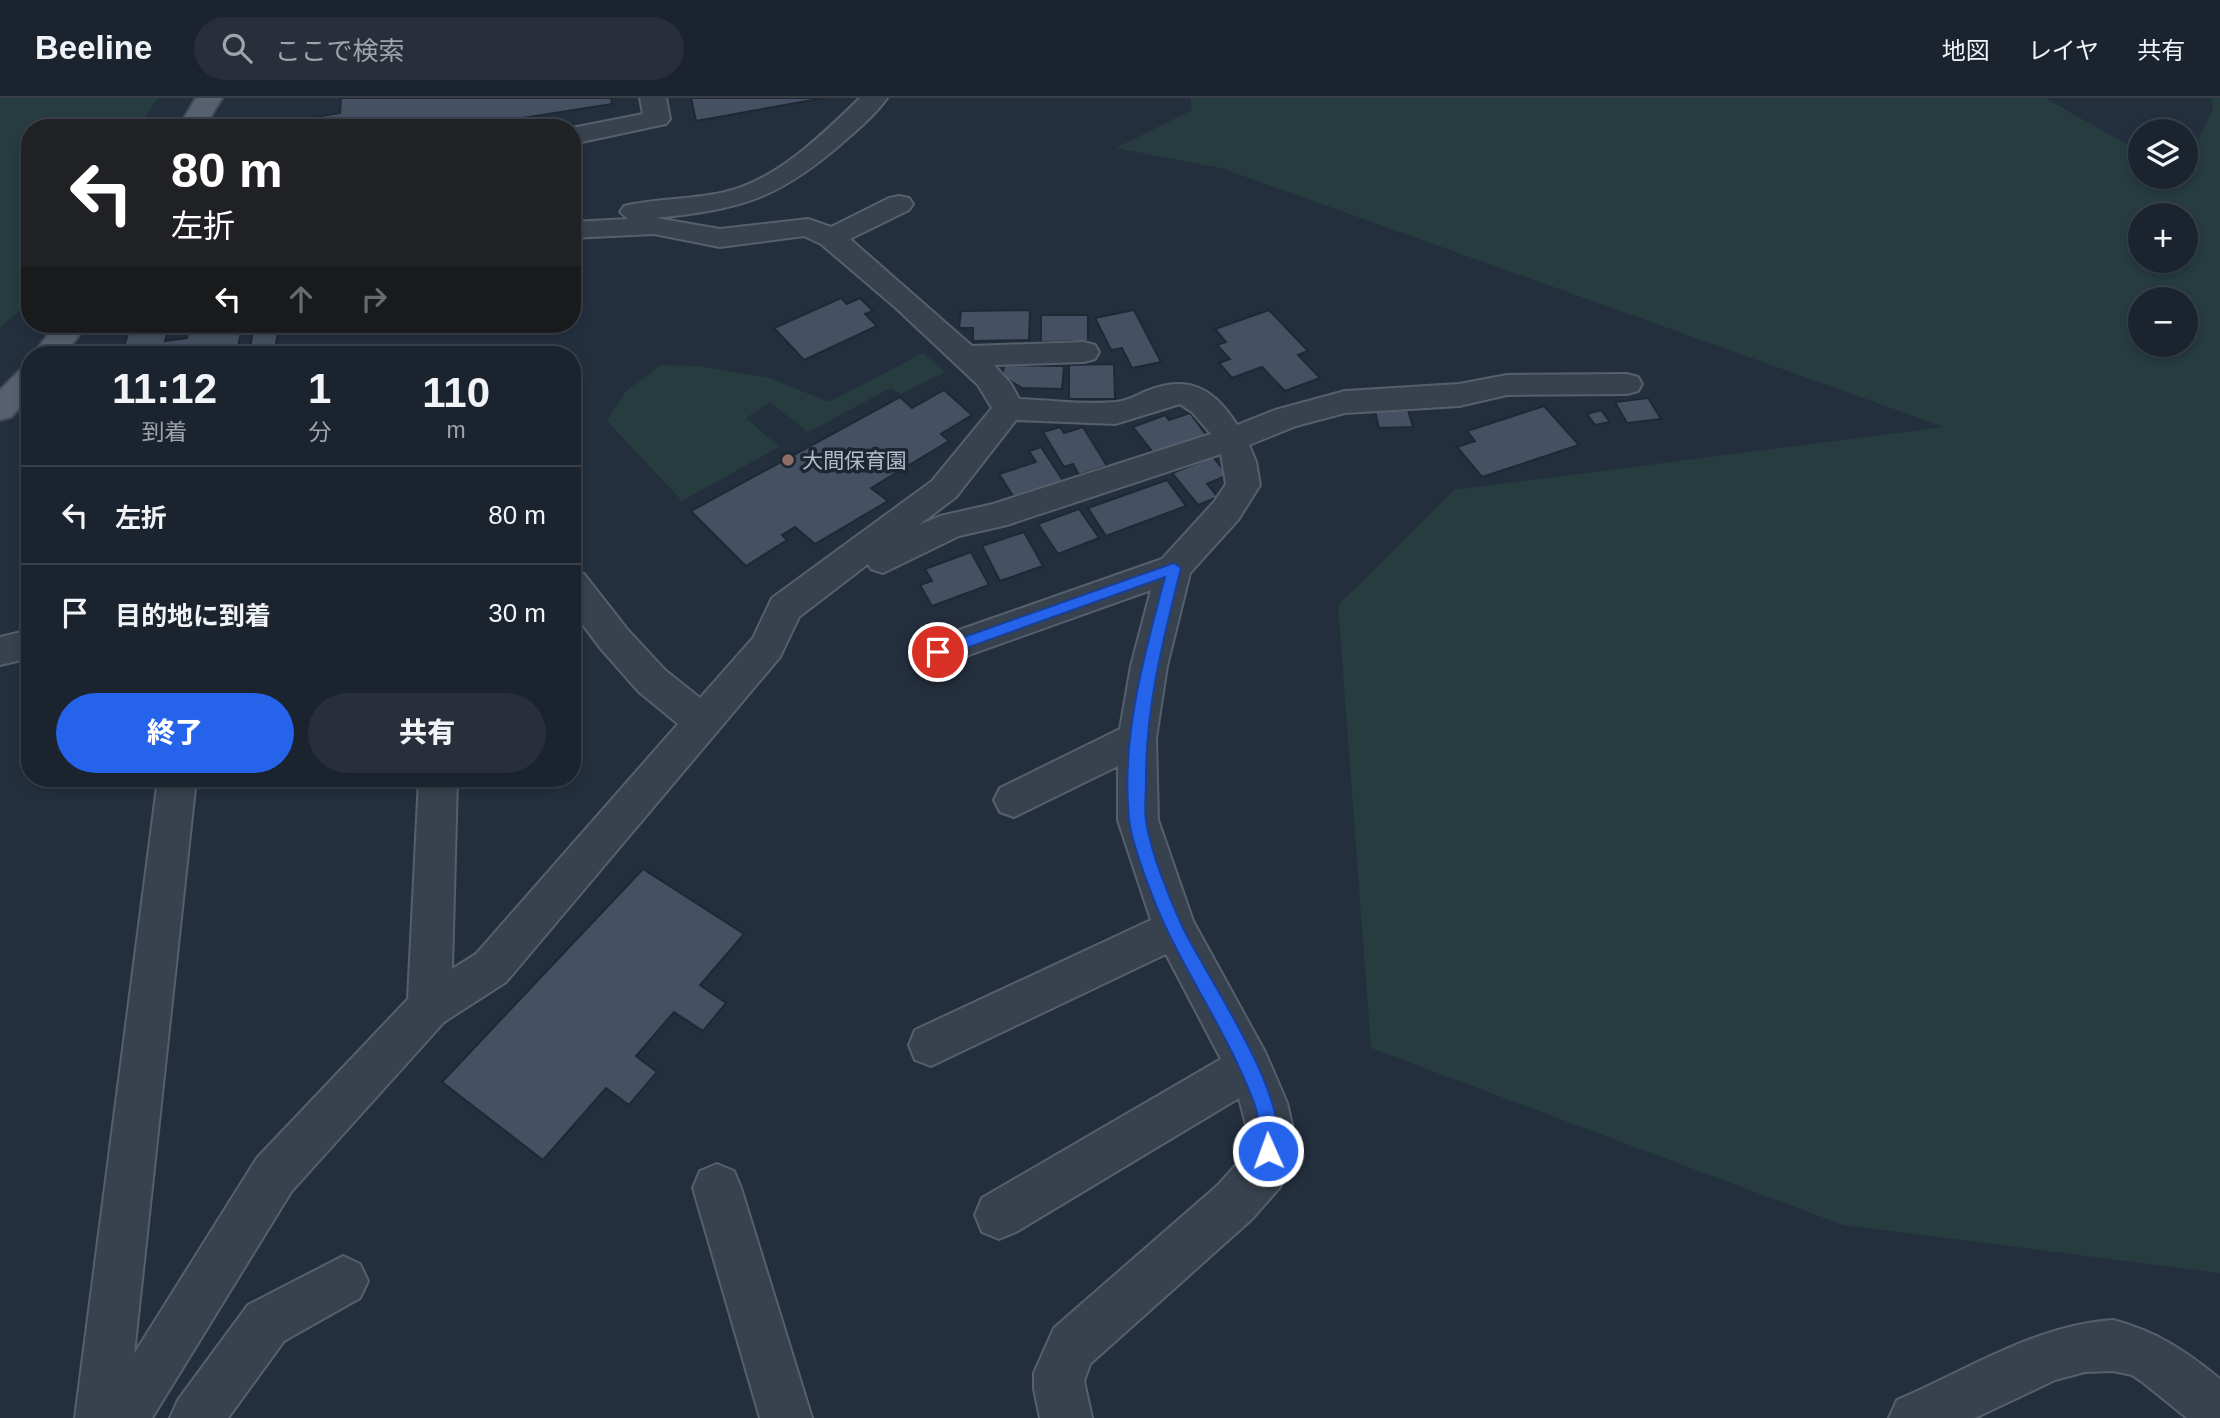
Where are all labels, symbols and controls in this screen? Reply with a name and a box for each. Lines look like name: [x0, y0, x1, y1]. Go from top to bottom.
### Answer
search box: [194, 17, 684, 80]
text: Beeline: [35, 29, 152, 66]
icon: search: [218, 29, 256, 67]
text: ここで検索: [274, 36, 404, 66]
text: 地図: [1942, 37, 1990, 64]
text: レイヤ: [2028, 37, 2099, 64]
text: 共有: [2137, 37, 2185, 64]
map controls: [2128, 119, 2198, 357]
button: layers: [2128, 119, 2198, 189]
text: 80 m: [171, 143, 283, 197]
icon: left: [56, 147, 147, 238]
button: +: [2128, 203, 2198, 273]
text: 左折: [171, 208, 235, 244]
icon: left: [209, 280, 247, 318]
icon: ahead: [282, 280, 320, 318]
icon: right: [355, 280, 393, 318]
button: −: [2128, 287, 2198, 357]
text: 11:12: [112, 365, 217, 412]
text: 1: [308, 365, 331, 412]
text: 110: [422, 369, 490, 416]
text: m: [447, 417, 466, 443]
text: 到着: [141, 419, 187, 445]
text: 分: [308, 419, 331, 445]
place label: 大間保育園: [802, 449, 907, 472]
marker: 大間保育園: [780, 452, 796, 468]
icon: left: [56, 496, 94, 534]
text: 80 m: [488, 500, 546, 530]
text: 左折: [115, 503, 167, 533]
icon: arrive: [56, 594, 94, 632]
text: 30 m: [488, 598, 546, 628]
text: 目的地に到着: [115, 601, 271, 631]
pin: [908, 622, 968, 682]
icon: arrive: [919, 633, 957, 671]
button: 終了: [56, 693, 294, 773]
button: 共有: [308, 693, 546, 773]
position arrow: [1231, 1114, 1305, 1188]

